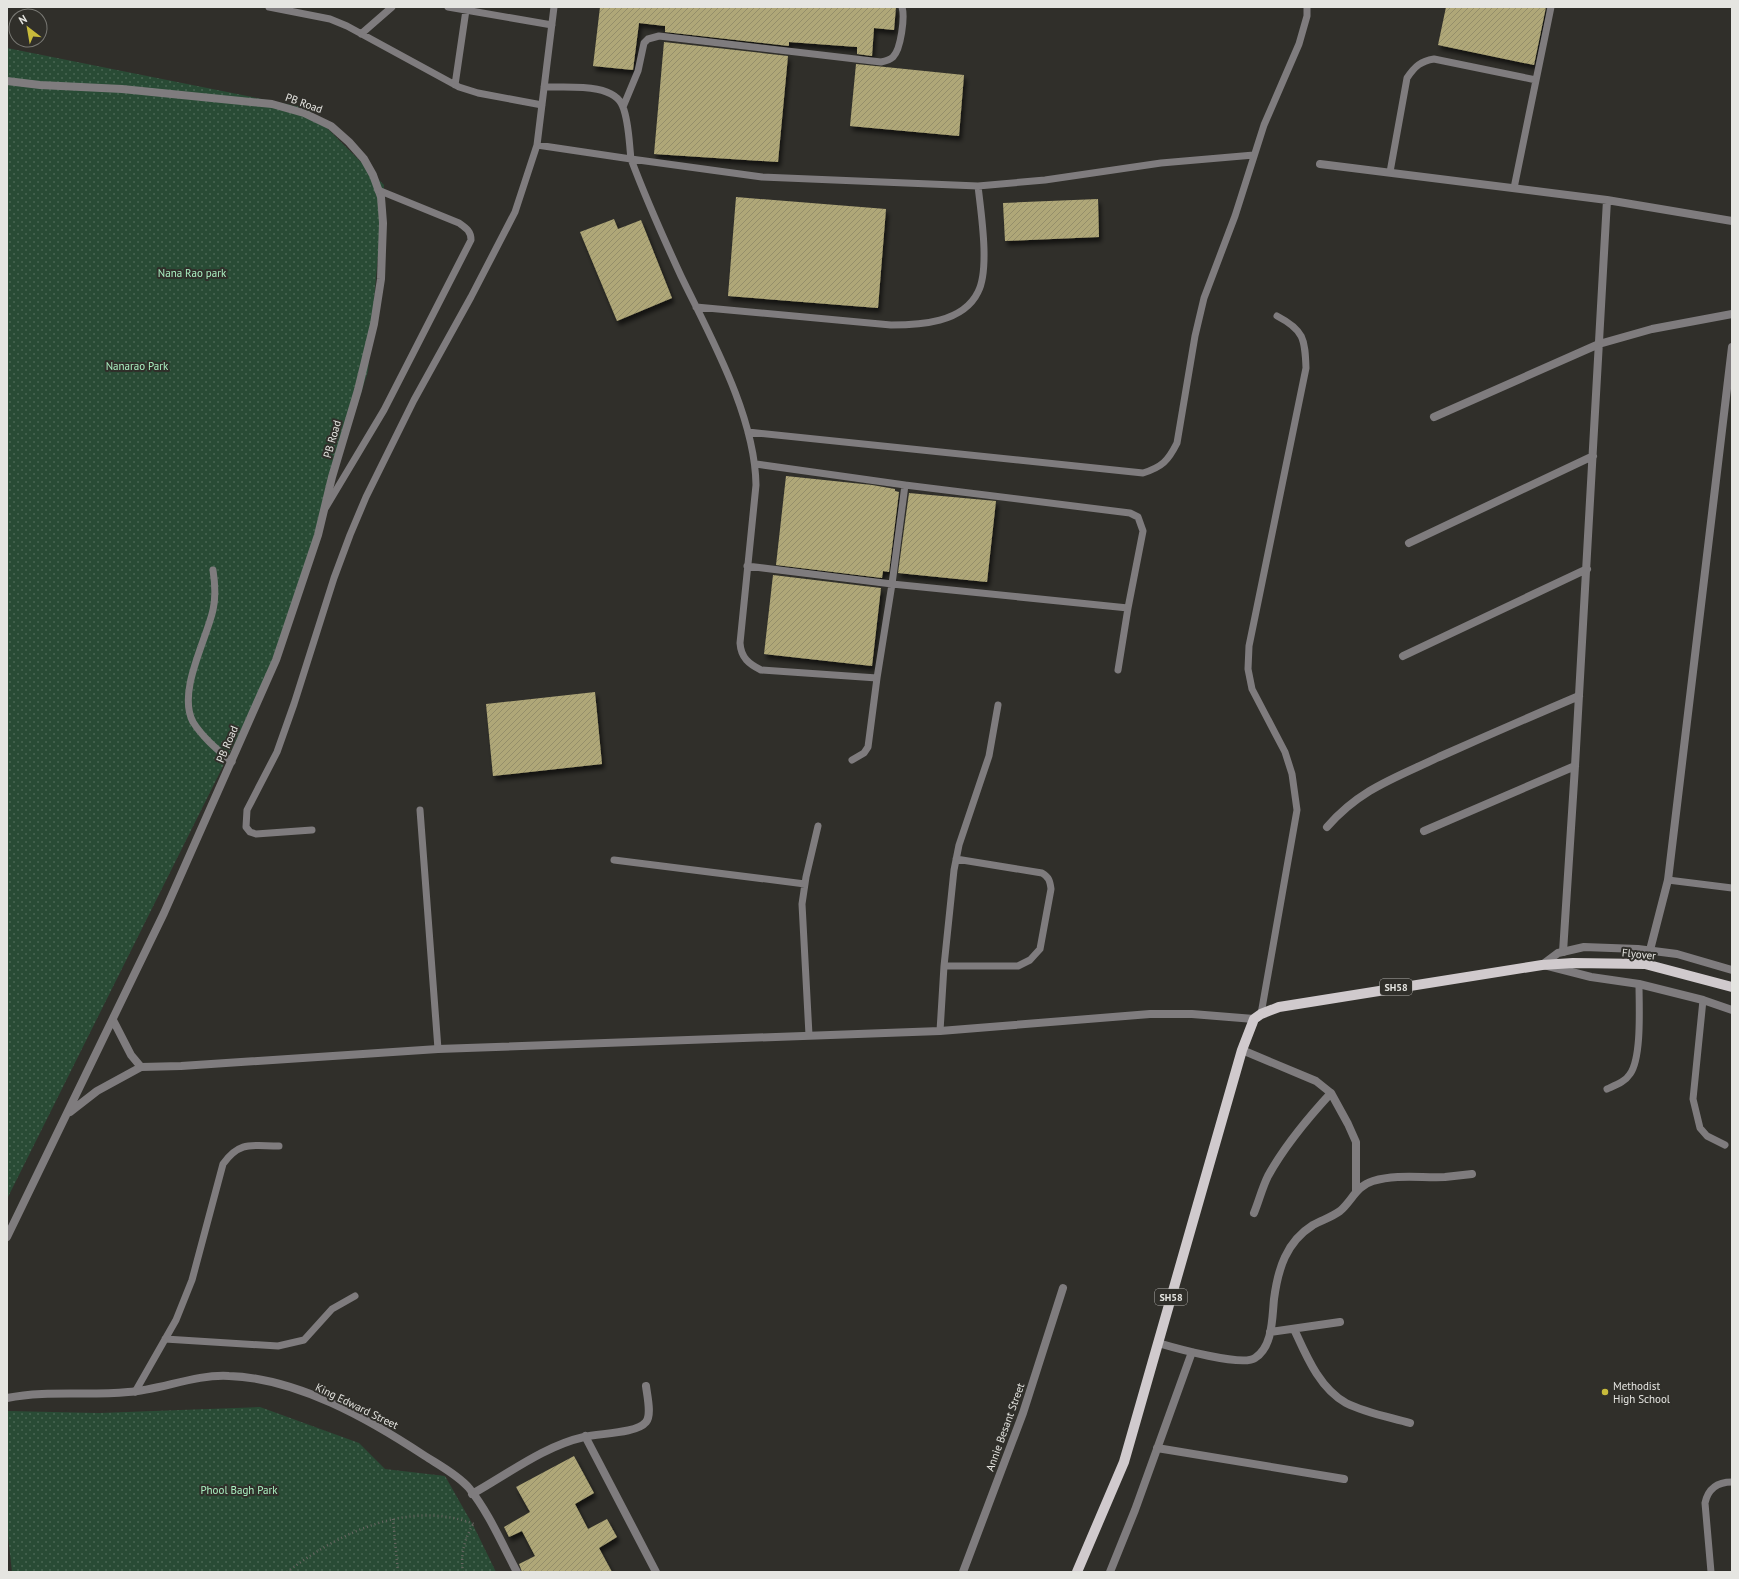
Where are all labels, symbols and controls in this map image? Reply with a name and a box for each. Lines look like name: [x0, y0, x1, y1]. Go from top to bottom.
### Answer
north arrow: [8, 8, 48, 48]
text: N: [16, 12, 30, 27]
street label: PB Road: [283, 90, 325, 116]
park label: Nana Rao park: [158, 266, 227, 280]
park label: Nanarao Park: [106, 359, 169, 373]
street label: PB Road: [320, 418, 344, 460]
street label: PB Road: [213, 723, 241, 765]
street label: Flyover: [1621, 945, 1657, 963]
road number: SH58: [1380, 979, 1412, 995]
road number: SH58: [1155, 1289, 1187, 1305]
place label: Methodist High School: [1613, 1379, 1671, 1406]
street label: King Edward Street: [313, 1380, 401, 1432]
street label: Annie Besant Street: [983, 1381, 1028, 1473]
marker: Methodist High School: [1600, 1387, 1610, 1397]
park label: Phool Bagh Park: [200, 1483, 278, 1497]

